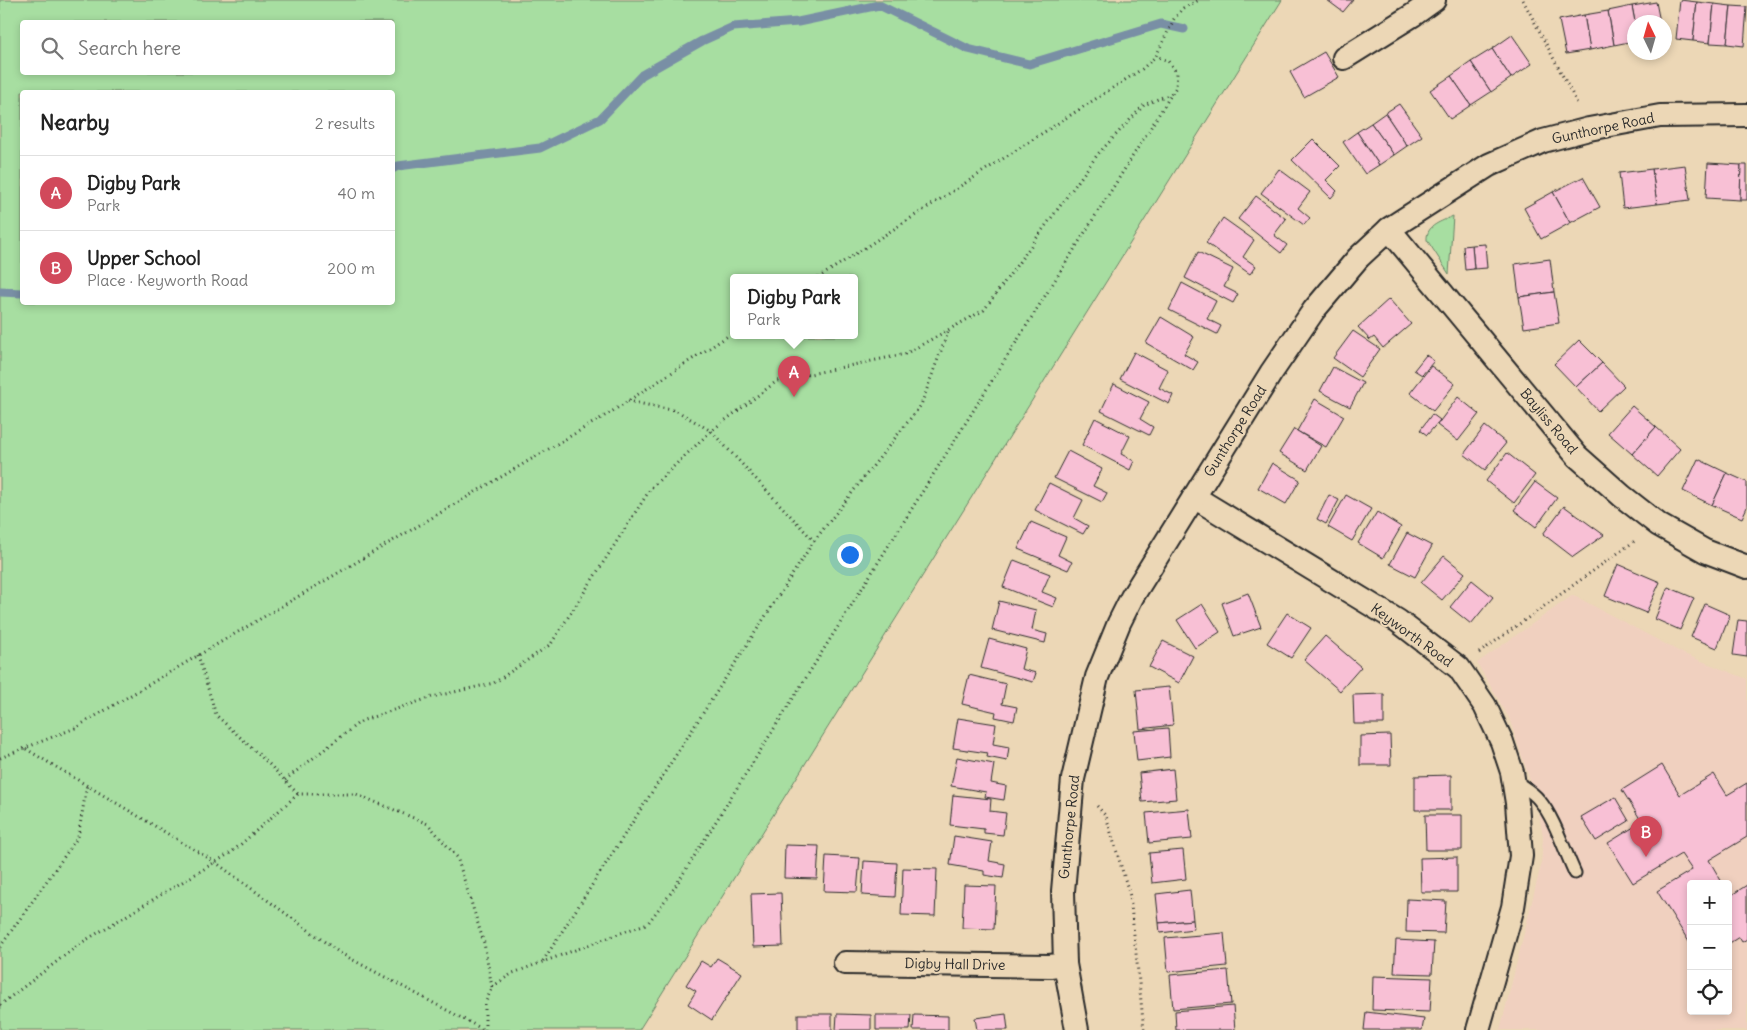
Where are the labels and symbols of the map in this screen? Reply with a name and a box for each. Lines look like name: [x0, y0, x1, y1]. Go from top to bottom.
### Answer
north arrow: [1627, 15, 1672, 60]
street label: Gunthorpe Road: [1550, 108, 1656, 148]
pin: A: [778, 356, 810, 397]
street label: Gunthorpe Road: [1200, 382, 1270, 480]
street label: Bayliss Road: [1516, 384, 1582, 458]
your location: [837, 542, 863, 568]
street label: Keyworth Road: [1367, 599, 1457, 671]
street label: Gunthorpe Road: [1055, 774, 1083, 880]
pin: B: [1630, 816, 1662, 857]
street label: Digby Hall Drive: [905, 954, 1005, 974]

